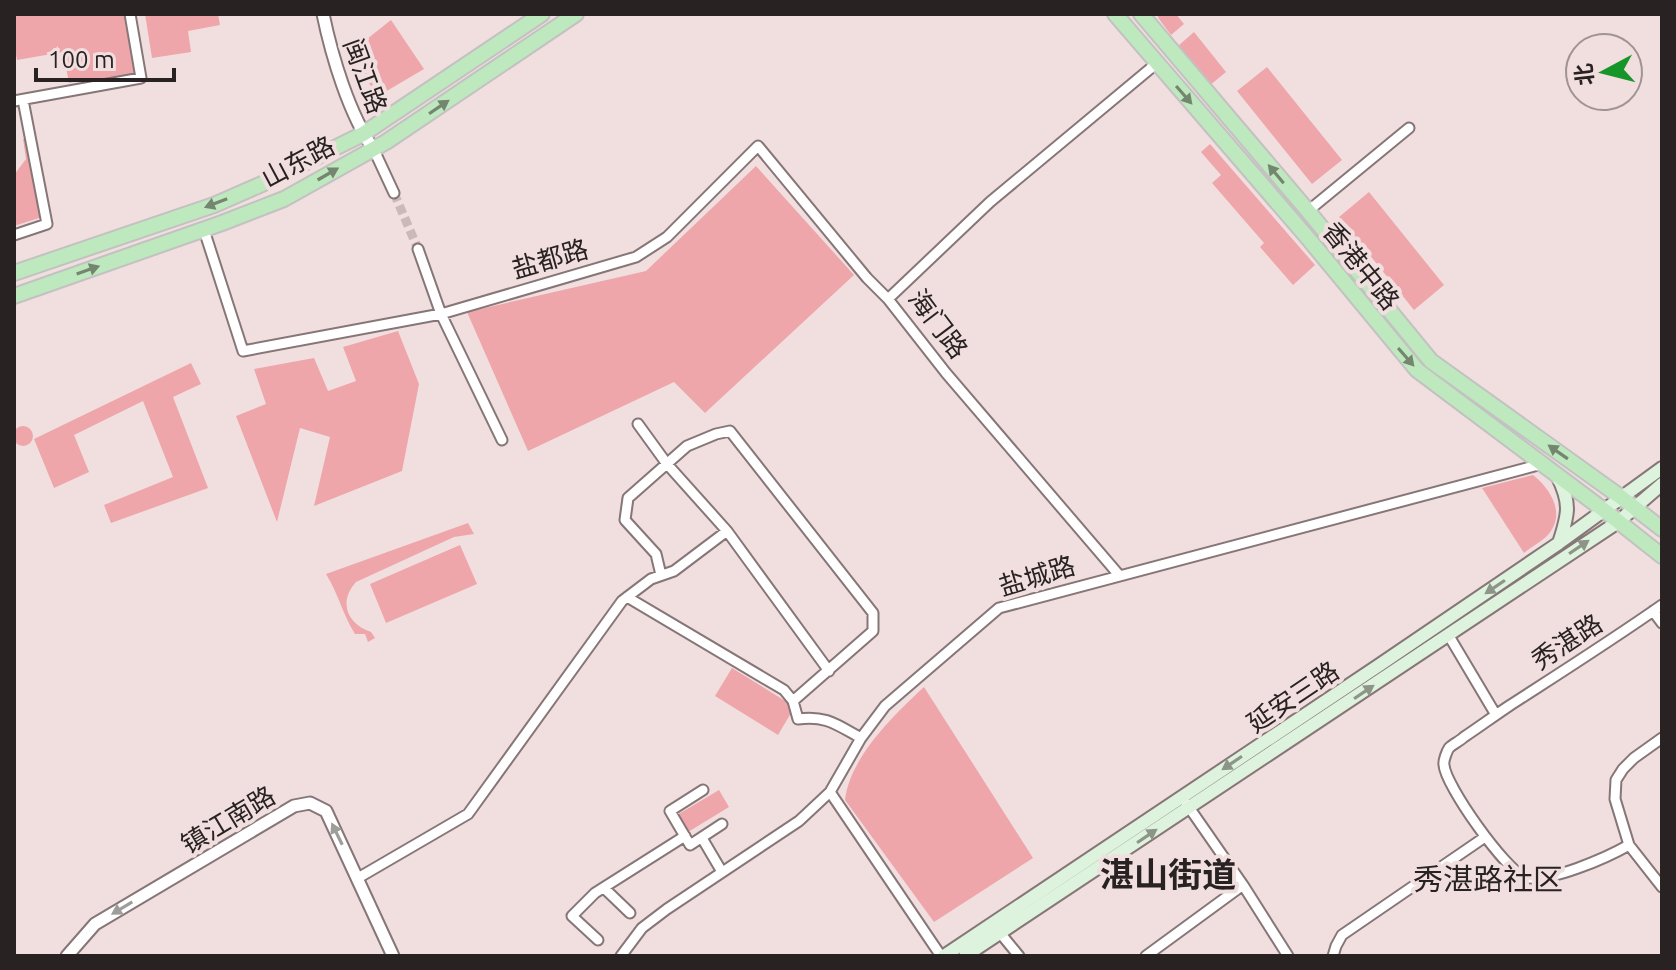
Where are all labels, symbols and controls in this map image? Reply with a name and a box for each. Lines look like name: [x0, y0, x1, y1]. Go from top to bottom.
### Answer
scale bar: [36, 32, 174, 82]
north arrow: [1564, 32, 1644, 112]
street label: 闽江路: [339, 34, 392, 117]
text: 100 m: [48, 46, 115, 73]
text: 北: [1570, 62, 1597, 87]
one-way arrow: [1174, 85, 1192, 104]
one-way arrow: [428, 100, 449, 115]
street label: 山东路: [257, 130, 339, 193]
one-way arrow: [1268, 164, 1285, 184]
one-way arrow: [317, 167, 340, 181]
one-way arrow: [204, 197, 228, 210]
street label: 香港中路: [1317, 216, 1405, 315]
street label: 盐都路: [508, 234, 591, 283]
one-way arrow: [76, 264, 100, 276]
street label: 海门路: [903, 284, 973, 364]
one-way arrow: [1396, 348, 1414, 367]
one-way arrow: [1548, 445, 1569, 461]
one-way arrow: [1569, 540, 1590, 555]
street label: 盐城路: [995, 550, 1078, 601]
one-way arrow: [1484, 579, 1505, 594]
street label: 秀湛路: [1526, 608, 1607, 675]
street label: 延安三路: [1241, 655, 1344, 738]
one-way arrow: [1353, 685, 1374, 700]
one-way arrow: [1222, 756, 1243, 771]
street label: 镇江南路: [176, 780, 280, 859]
one-way arrow: [330, 823, 344, 846]
one-way arrow: [1136, 829, 1158, 844]
district label: 湛山街道: [1100, 855, 1236, 893]
district label: 秀湛路社区: [1413, 862, 1563, 896]
one-way arrow: [111, 901, 133, 915]

